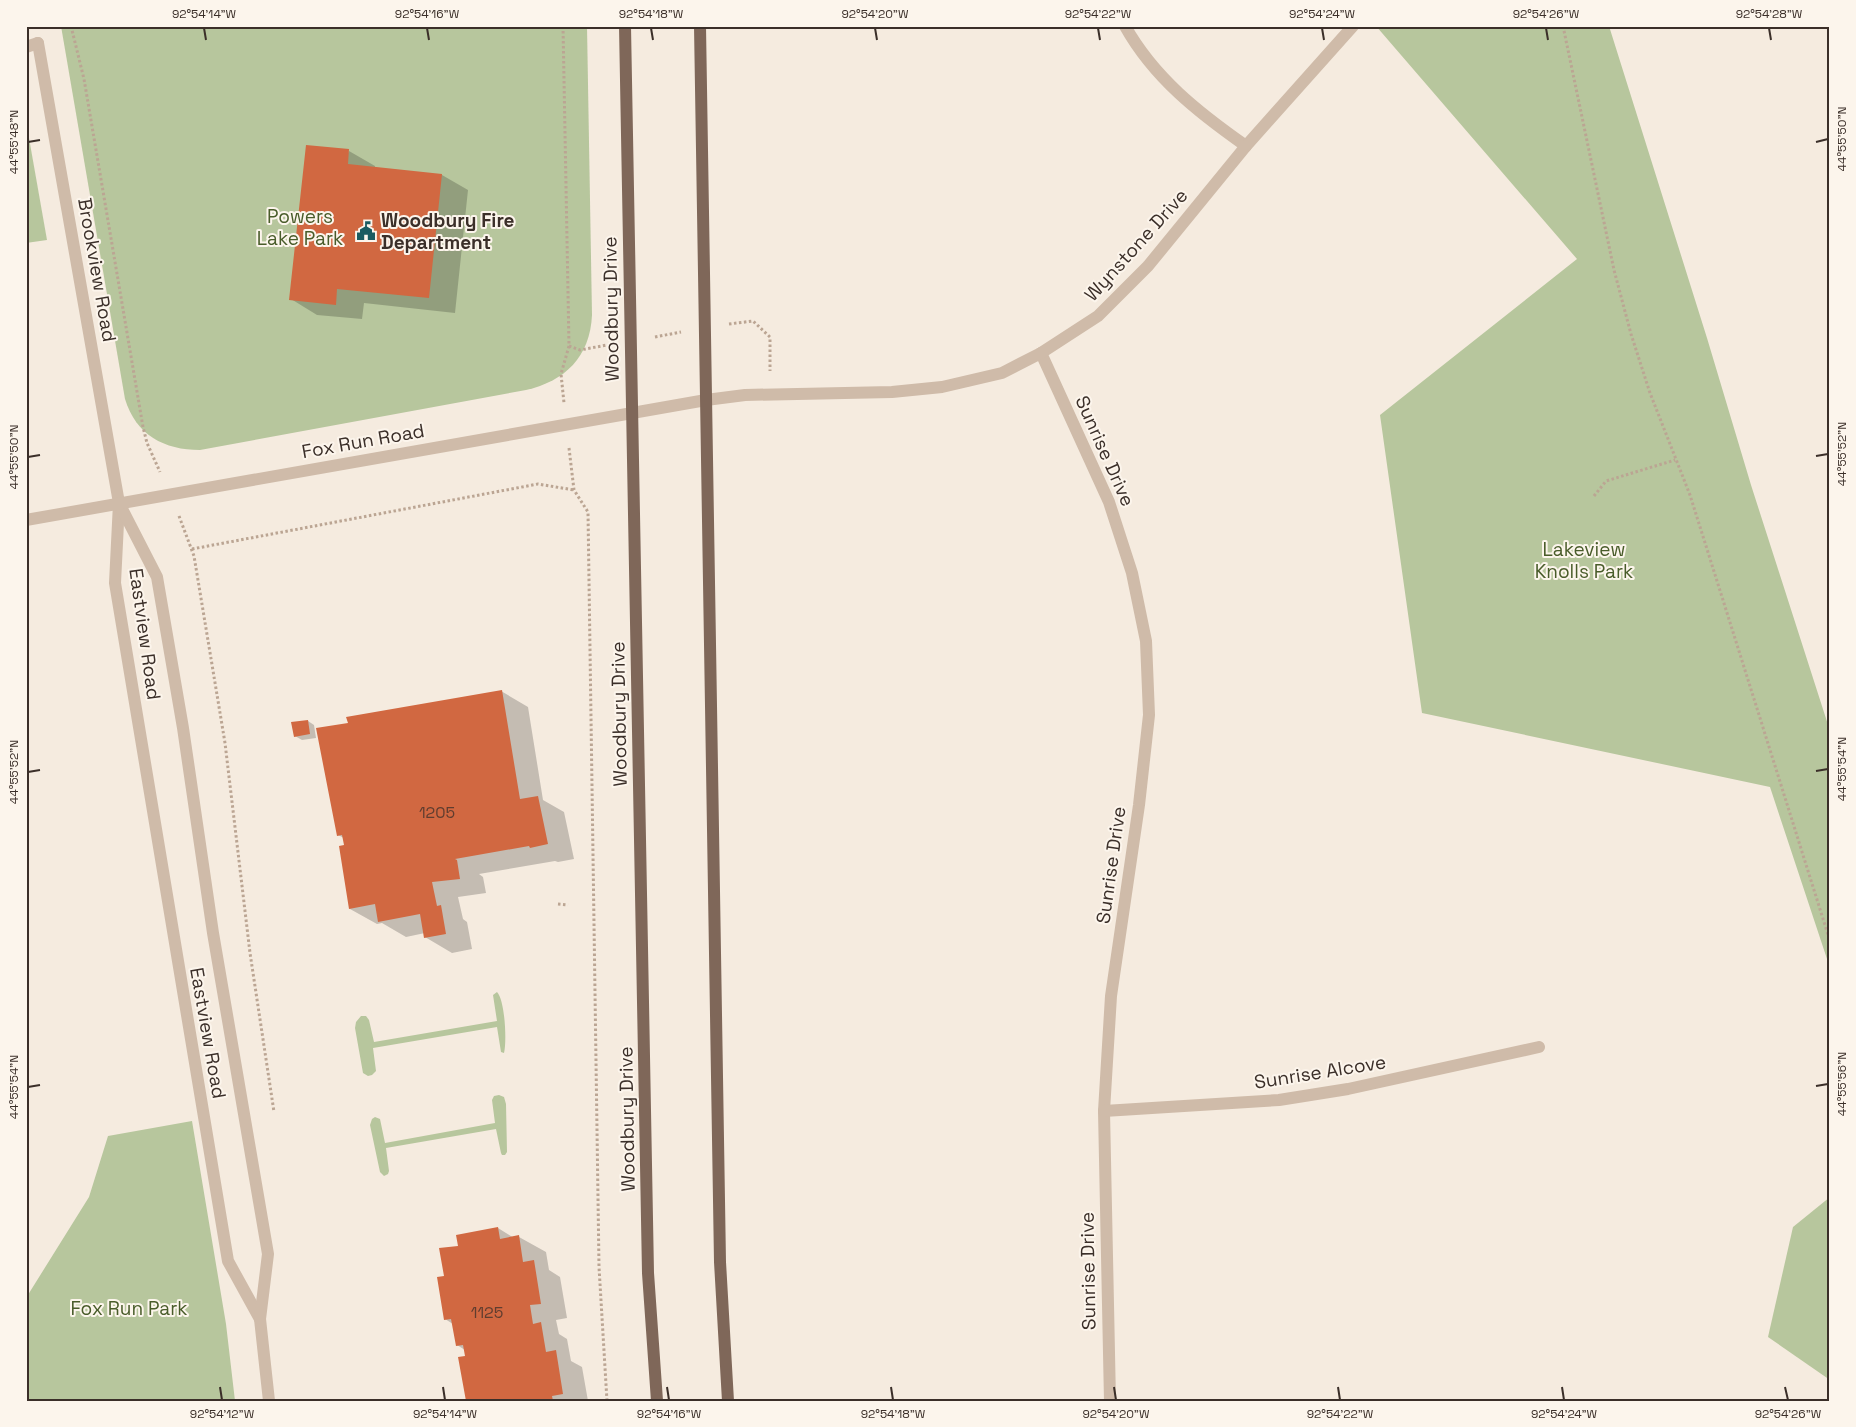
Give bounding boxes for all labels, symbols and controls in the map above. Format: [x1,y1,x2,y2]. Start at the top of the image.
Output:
text: 92°54'14"W [172,6,237,22]
text: 92°54'16"W [395,6,460,22]
text: 92°54'18"W [619,6,684,22]
text: 92°54'20"W [842,6,909,22]
text: 92°54'22"W [1065,6,1132,22]
text: 92°54'24"W [1289,6,1355,22]
text: 92°54'26"W [1513,6,1580,22]
text: 92°54'28"W [1736,6,1803,22]
text: 44°55'50"N [1834,107,1850,171]
text: 44°55'48"N [6,110,22,174]
street label: Wynstone Drive [1079,183,1193,307]
street label: Brookview Road [72,196,122,344]
park label: Powers Lake Park [257,204,343,251]
place label: Woodbury Fire Department [381,208,515,255]
public building icon: Woodbury Fire Department [355,220,377,242]
street label: Woodbury Drive [597,236,625,382]
street label: Sunrise Drive [1070,392,1140,510]
street label: Fox Run Road [300,418,426,464]
text: 44°55'52"N [1834,422,1850,486]
text: 44°55'50"N [6,425,22,489]
park label: Lakeview Knolls Park [1535,537,1633,584]
street label: Eastview Road [123,567,167,701]
street label: Woodbury Drive [605,641,633,787]
text: 44°55'54"N [1834,737,1850,801]
text: 44°55'52"N [6,740,22,804]
house number: 1205 [419,802,455,823]
street label: Sunrise Drive [1090,805,1132,925]
street label: Eastview Road [184,965,232,1101]
street label: Woodbury Drive [613,1046,641,1192]
street label: Sunrise Alcove [1252,1049,1388,1095]
text: 44°55'56"N [1834,1052,1850,1116]
text: 44°55'54"N [6,1055,22,1119]
street label: Sunrise Drive [1074,1212,1102,1330]
park label: Fox Run Park [70,1296,188,1321]
house number: 1125 [471,1302,503,1323]
text: 92°54'12"W [190,1406,255,1422]
text: 92°54'14"W [413,1406,478,1422]
text: 92°54'16"W [637,1406,702,1422]
text: 92°54'18"W [861,1406,926,1422]
text: 92°54'20"W [1083,1406,1150,1422]
text: 92°54'22"W [1307,1406,1374,1422]
text: 92°54'24"W [1531,1406,1597,1422]
text: 92°54'26"W [1755,1406,1822,1422]

